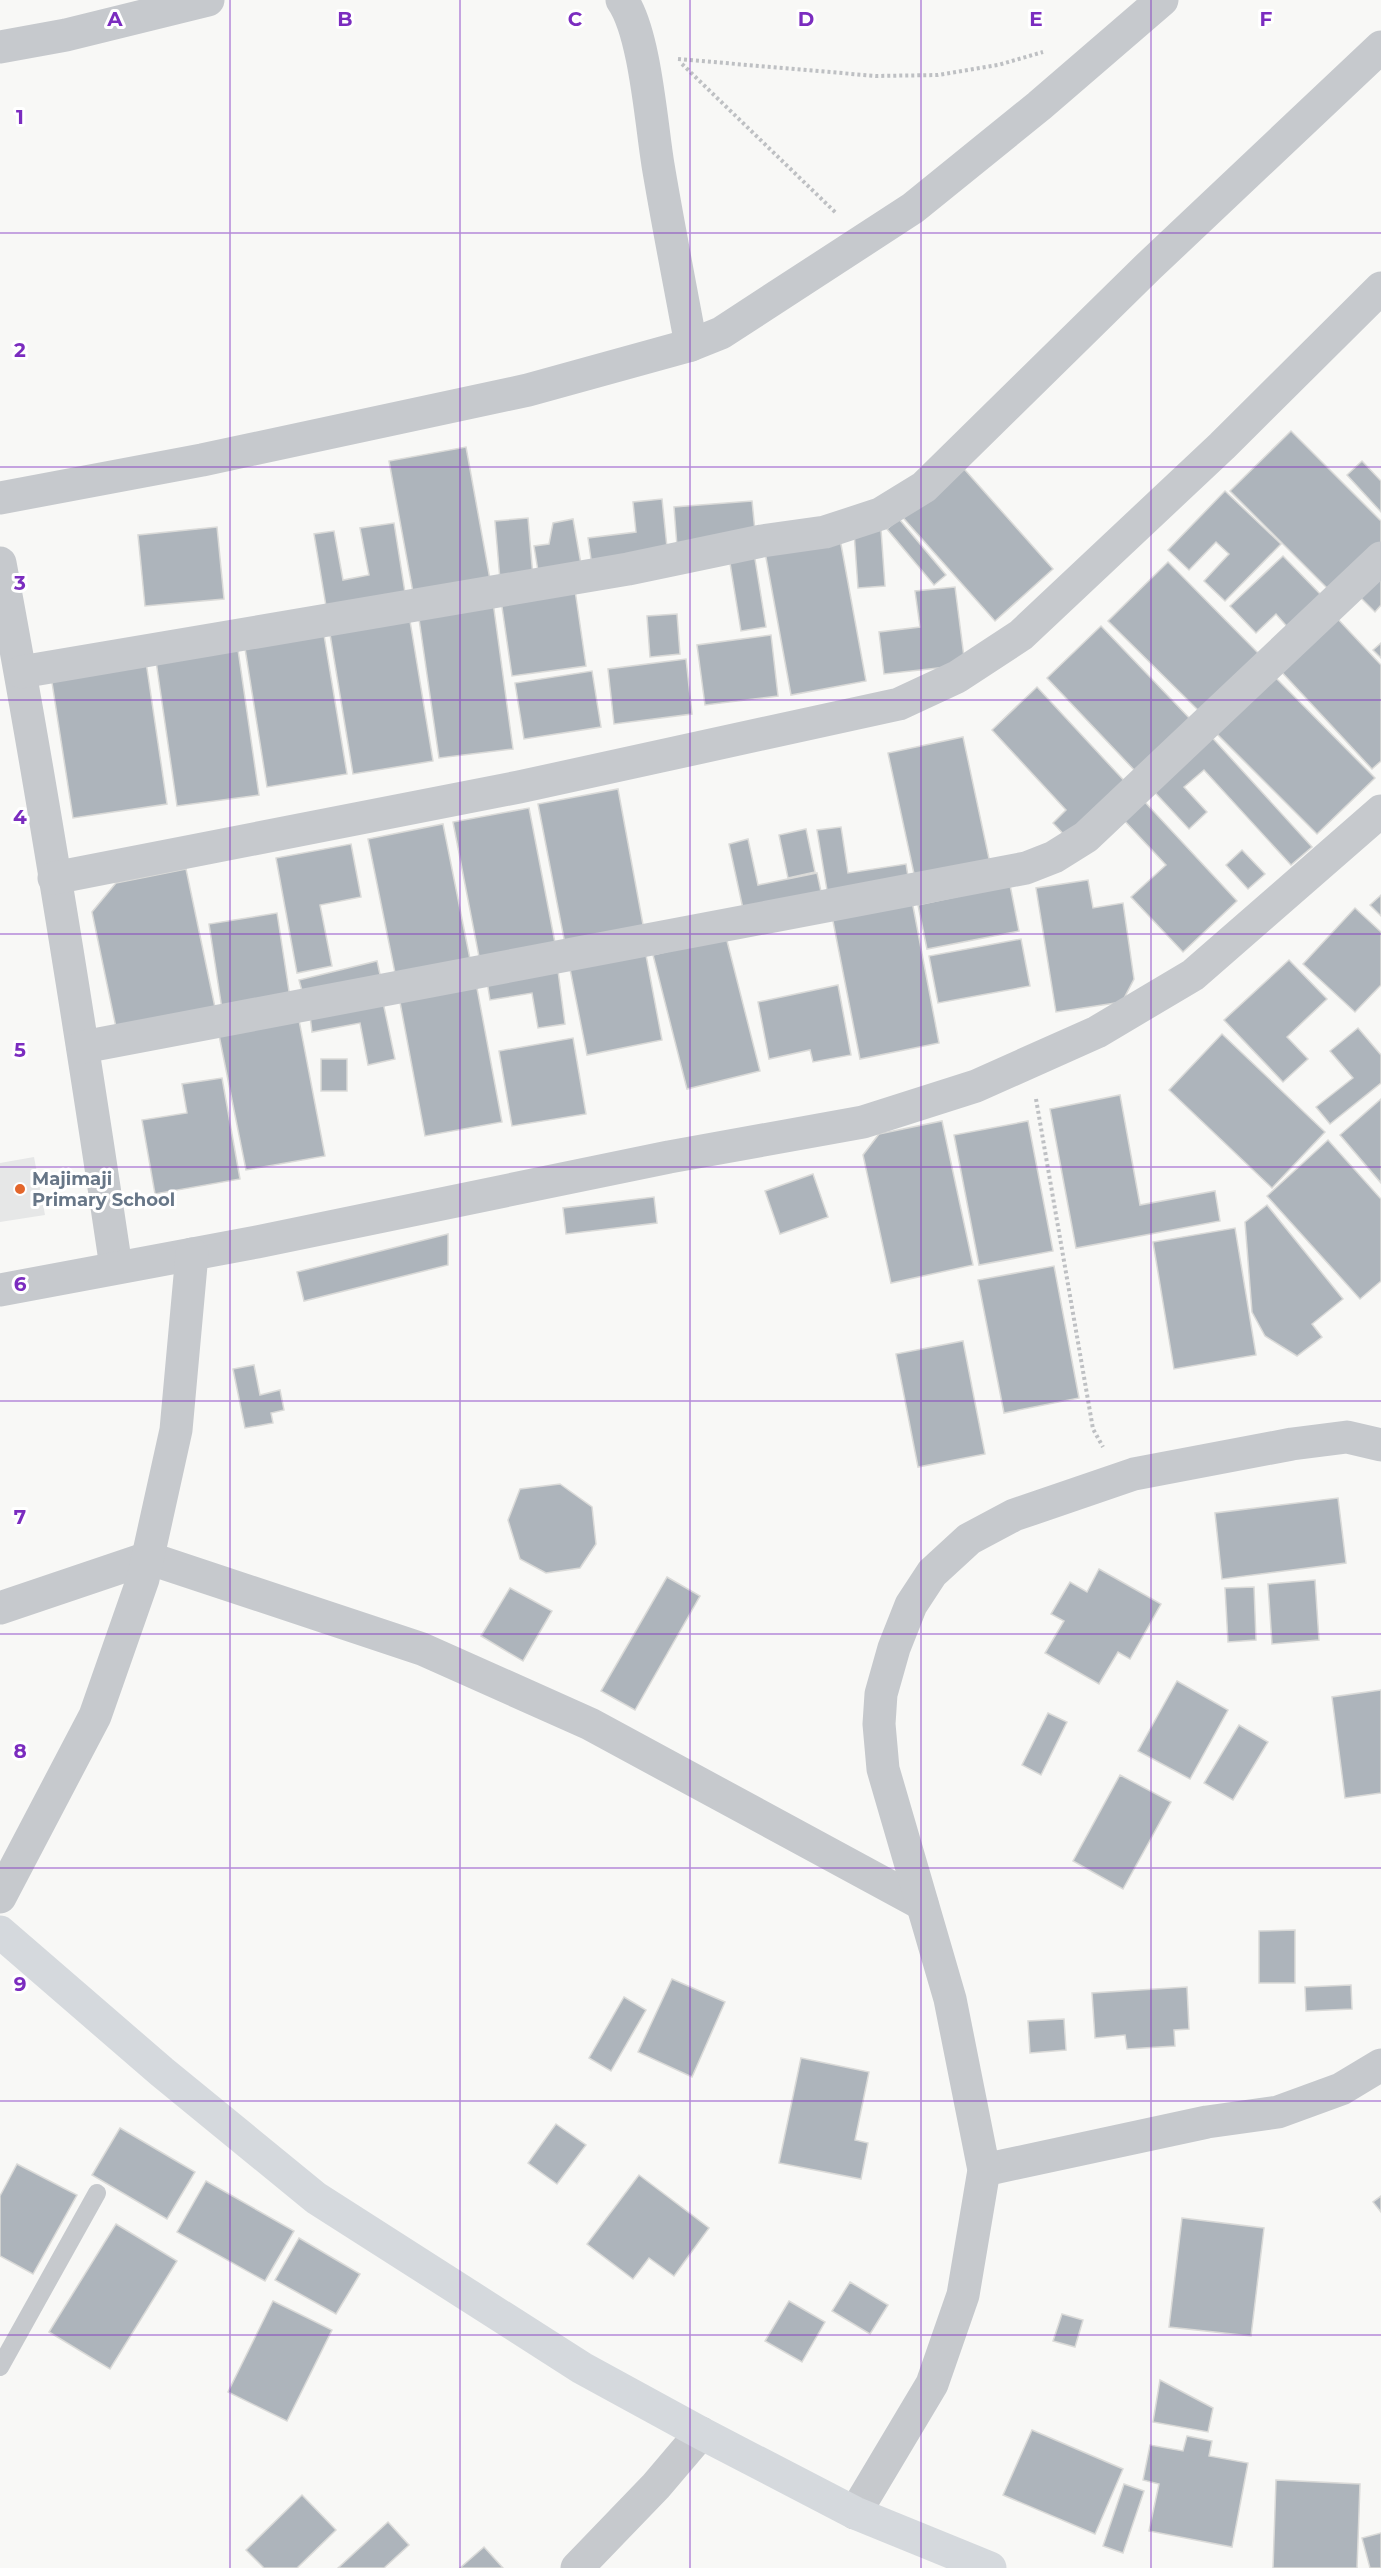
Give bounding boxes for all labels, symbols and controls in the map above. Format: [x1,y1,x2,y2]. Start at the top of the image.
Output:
text: A [106,7,123,31]
text: B [337,7,353,31]
text: C [568,7,583,31]
text: D [798,7,814,31]
text: E [1029,7,1043,31]
text: F [1260,7,1273,31]
text: 1 [16,105,24,129]
text: 2 [14,338,26,362]
text: 3 [13,571,26,595]
text: 4 [13,805,27,829]
text: 5 [14,1038,26,1062]
place label: Majimaji Primary School [32,1168,175,1211]
marker: Majimaji Primary School [13,1182,27,1196]
text: 6 [14,1272,27,1296]
text: 7 [14,1505,26,1529]
text: 8 [13,1739,27,1763]
text: 9 [14,1972,26,1996]

